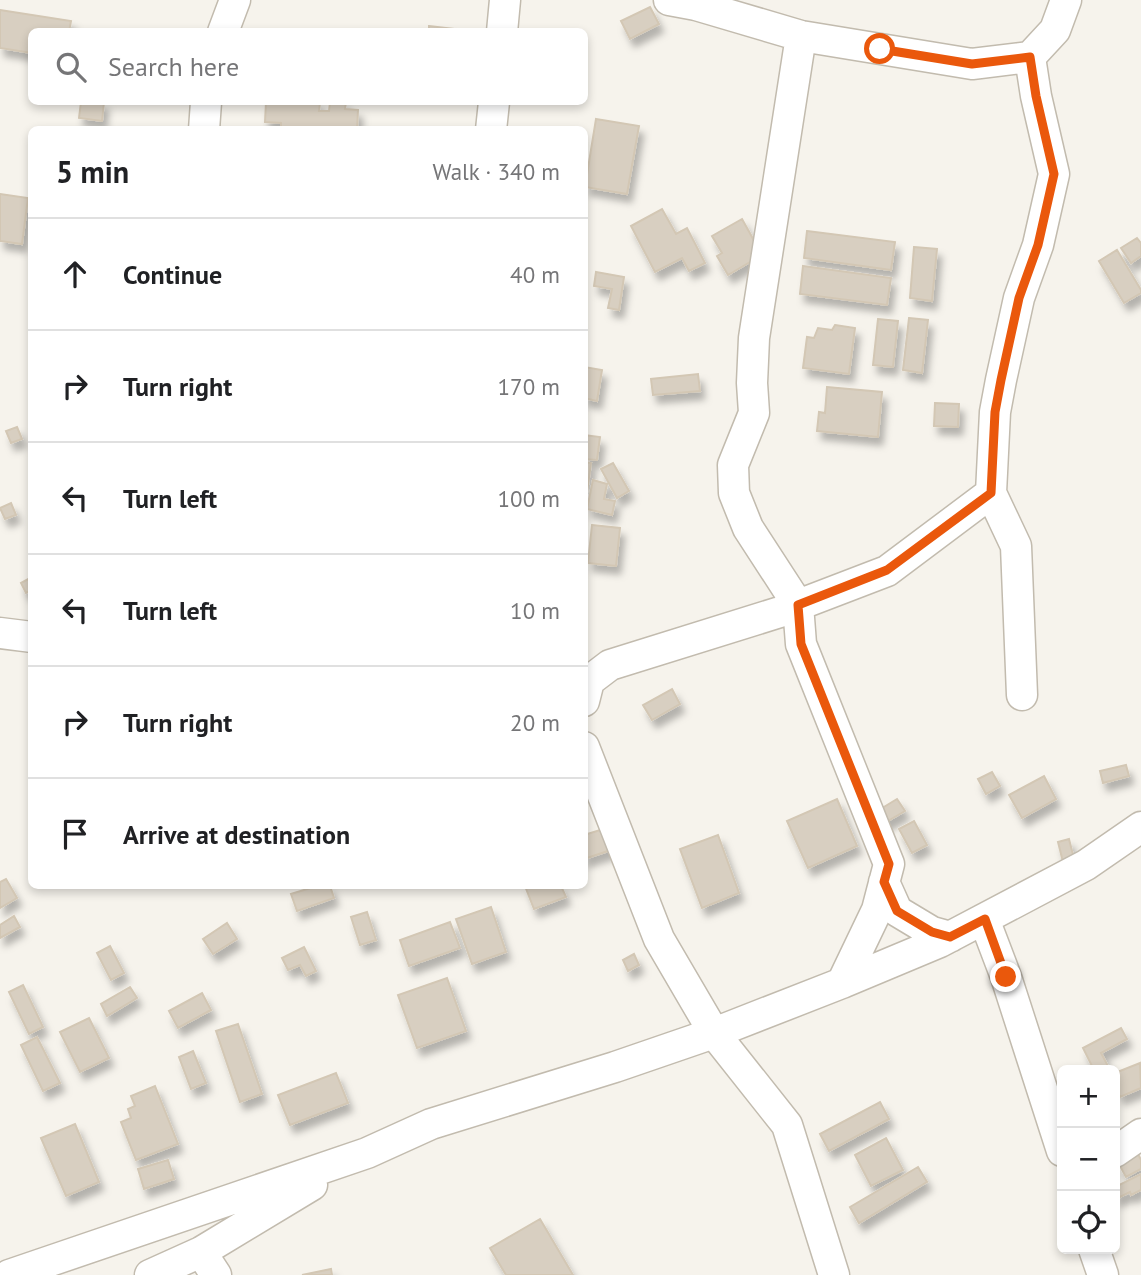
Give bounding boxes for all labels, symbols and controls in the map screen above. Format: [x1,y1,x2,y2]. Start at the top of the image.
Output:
search box [28,28,588,105]
route start [864,33,895,64]
icon: search [52,48,90,86]
text: Search here [108,50,239,83]
text: 5 min [56,152,129,191]
text: Walk · 340 m [433,157,560,186]
icon: ahead [56,255,94,293]
text: Continue [123,258,222,291]
text: 40 m [510,260,560,289]
icon: right [56,367,94,405]
text: Turn right [123,370,232,403]
text: 170 m [498,372,560,401]
icon: left [56,479,94,517]
text: Turn left [123,482,217,515]
text: 100 m [498,484,560,513]
icon: left [56,591,94,629]
text: Turn left [123,594,217,627]
text: 10 m [510,596,560,625]
icon: right [56,703,94,741]
text: Turn right [123,706,232,739]
text: 20 m [510,708,560,737]
icon: arrive [56,815,94,853]
text: Arrive at destination [123,818,350,851]
route end [990,961,1021,992]
map controls [1057,1065,1120,1254]
button: + [1057,1065,1120,1128]
button: − [1057,1128,1120,1191]
button: locate [1057,1191,1120,1254]

